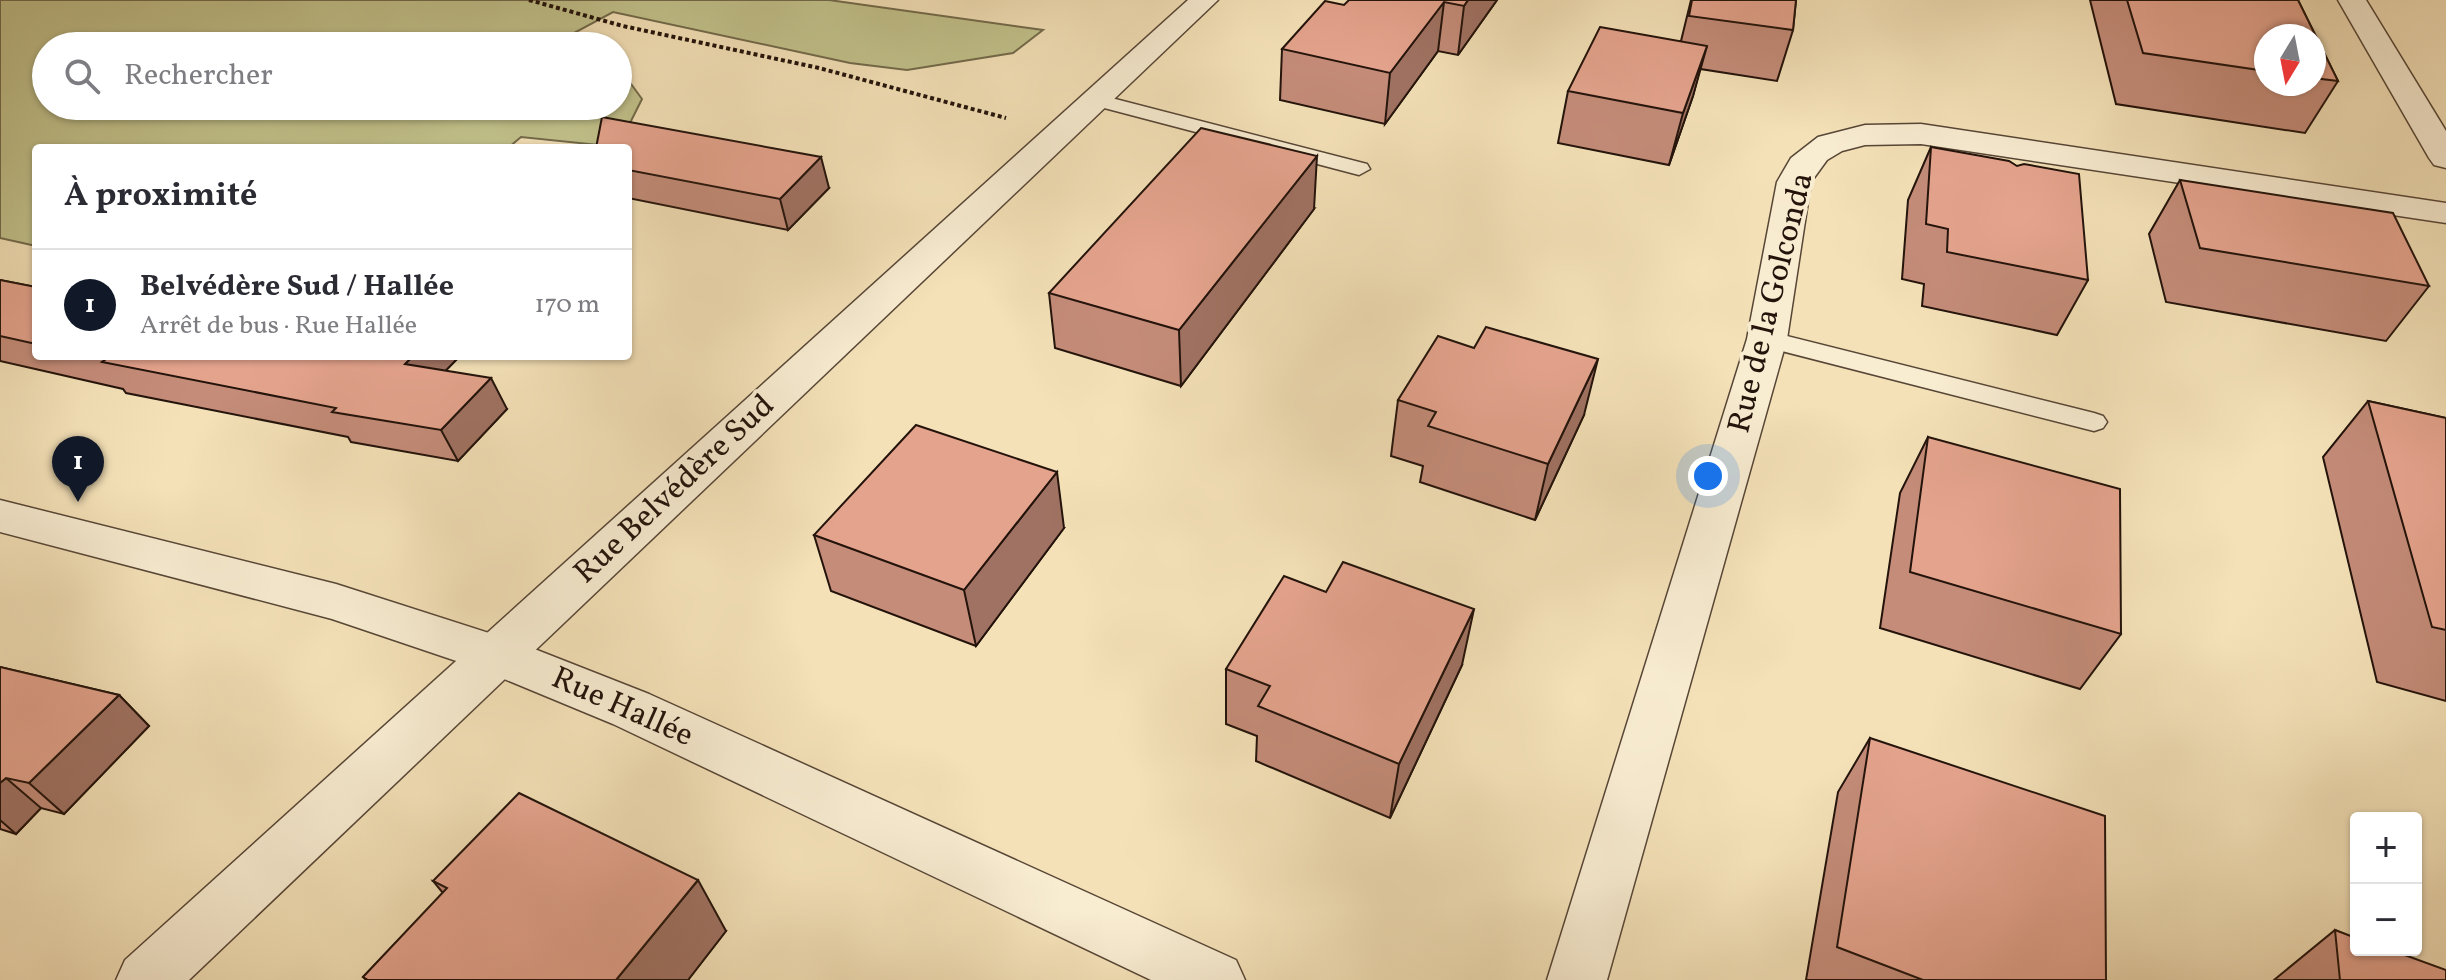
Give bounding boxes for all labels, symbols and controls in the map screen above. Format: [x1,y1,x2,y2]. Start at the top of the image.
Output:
north arrow [2254,24,2326,96]
search box [32,32,632,120]
icon: search [60,54,104,98]
text: Rechercher [124,55,273,97]
street label: Rue de la Golconda [1718,168,1826,438]
text: À proximité [64,173,257,220]
text: Belvédère Sud / Hallée [140,266,454,308]
text: 1 [85,287,95,323]
text: 170 m [535,287,600,323]
text: Arrêt de bus · Rue Hallée [140,308,417,344]
street label: Rue Belvédère Sud [565,385,785,595]
pin: 1 [52,436,104,502]
your location [1688,456,1728,496]
street label: Rue Hallée [544,657,700,759]
map controls [2350,812,2422,956]
button: + [2350,812,2422,884]
button: − [2350,884,2422,956]

